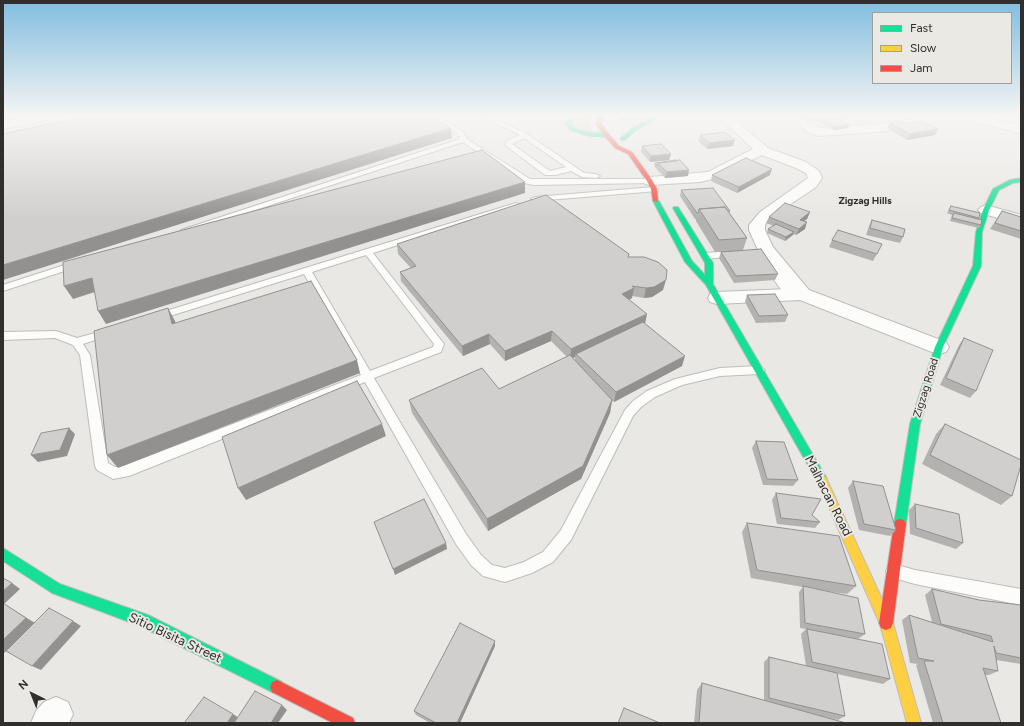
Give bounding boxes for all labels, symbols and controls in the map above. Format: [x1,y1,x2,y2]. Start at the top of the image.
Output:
legend [872,12,1012,84]
text: Fast [910,21,933,35]
text: Slow [910,41,936,55]
text: Jam [910,61,933,75]
district label: Zigzag Hills [838,195,892,207]
street label: Zigzag Road [911,357,941,419]
street label: Malhacan Road [801,453,855,539]
street label: Sitio Bisita Street [126,610,224,666]
north arrow [12,674,52,714]
text: N [16,677,31,693]

